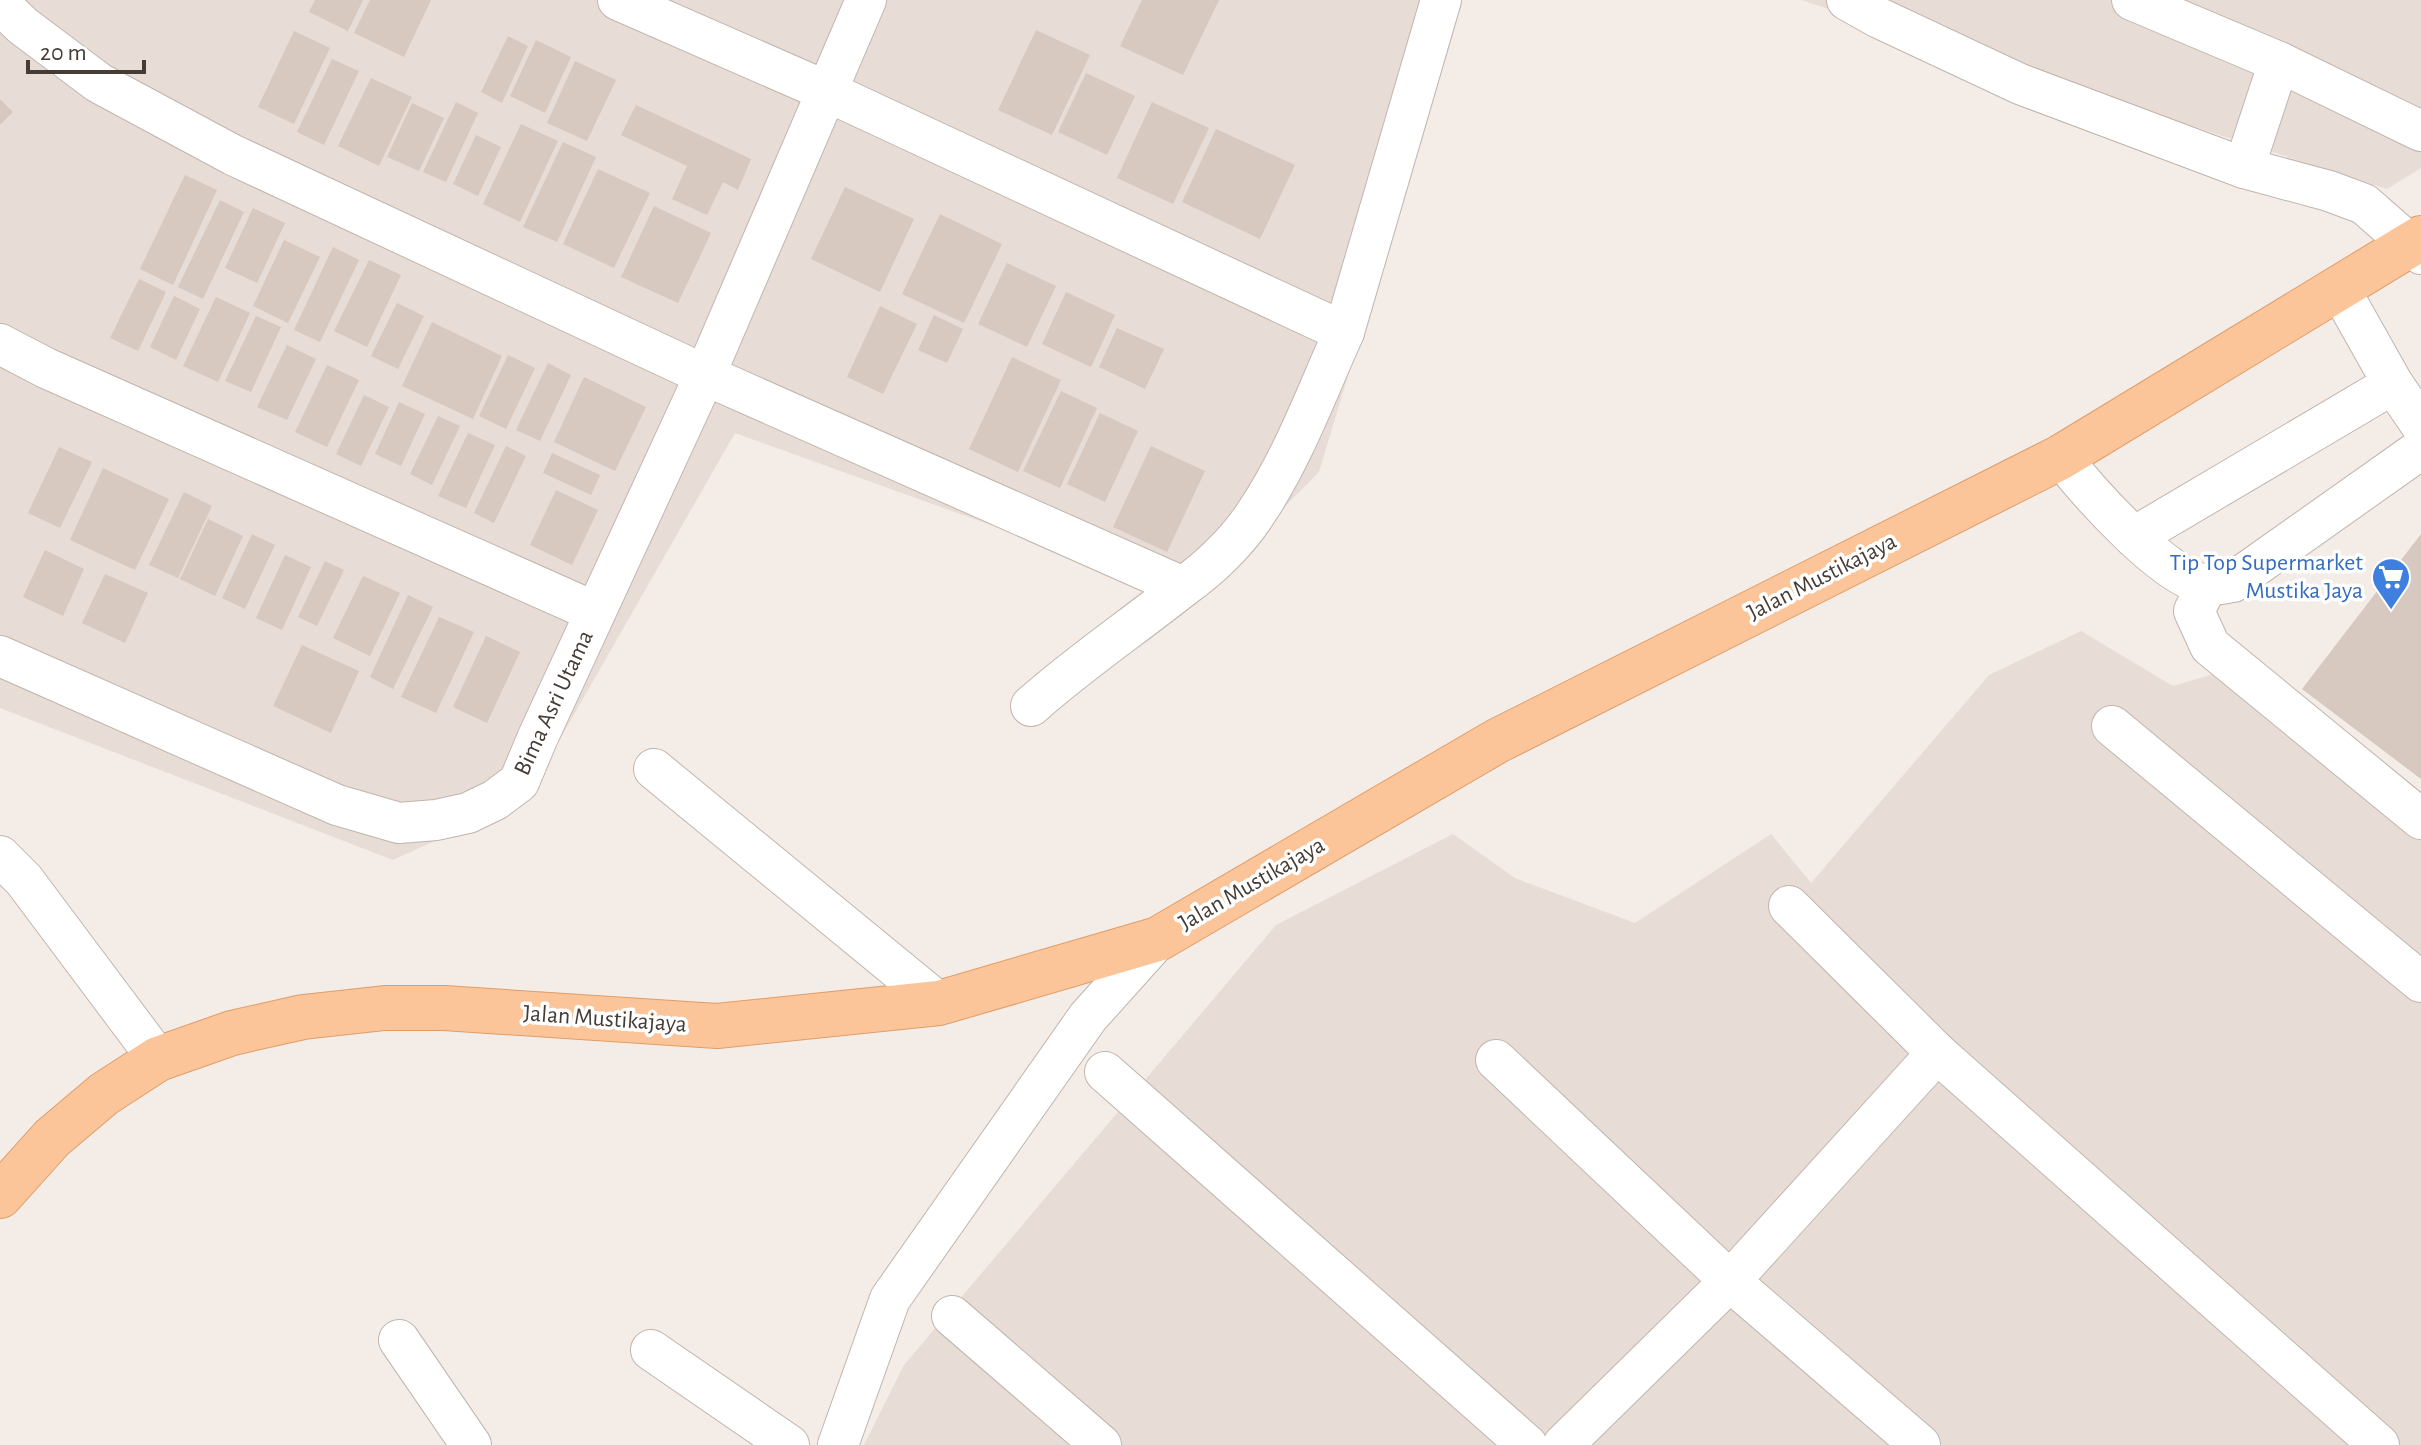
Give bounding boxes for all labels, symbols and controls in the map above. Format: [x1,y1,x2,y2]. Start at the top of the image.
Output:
scale bar [28,24,144,74]
text: 20 m [40,41,87,65]
street label: Jalan Mustikajaya [1744,529,1900,625]
place label: Tip Top Supermarket Mustika Jaya [2169,551,2363,603]
supermarket icon: Tip Top Supermarket Mustika Jaya [2370,556,2412,611]
street label: Bima Asri Utama [510,627,598,779]
street label: Jalan Mustikajaya [1175,833,1329,935]
street label: Jalan Mustikajaya [522,1001,688,1037]

